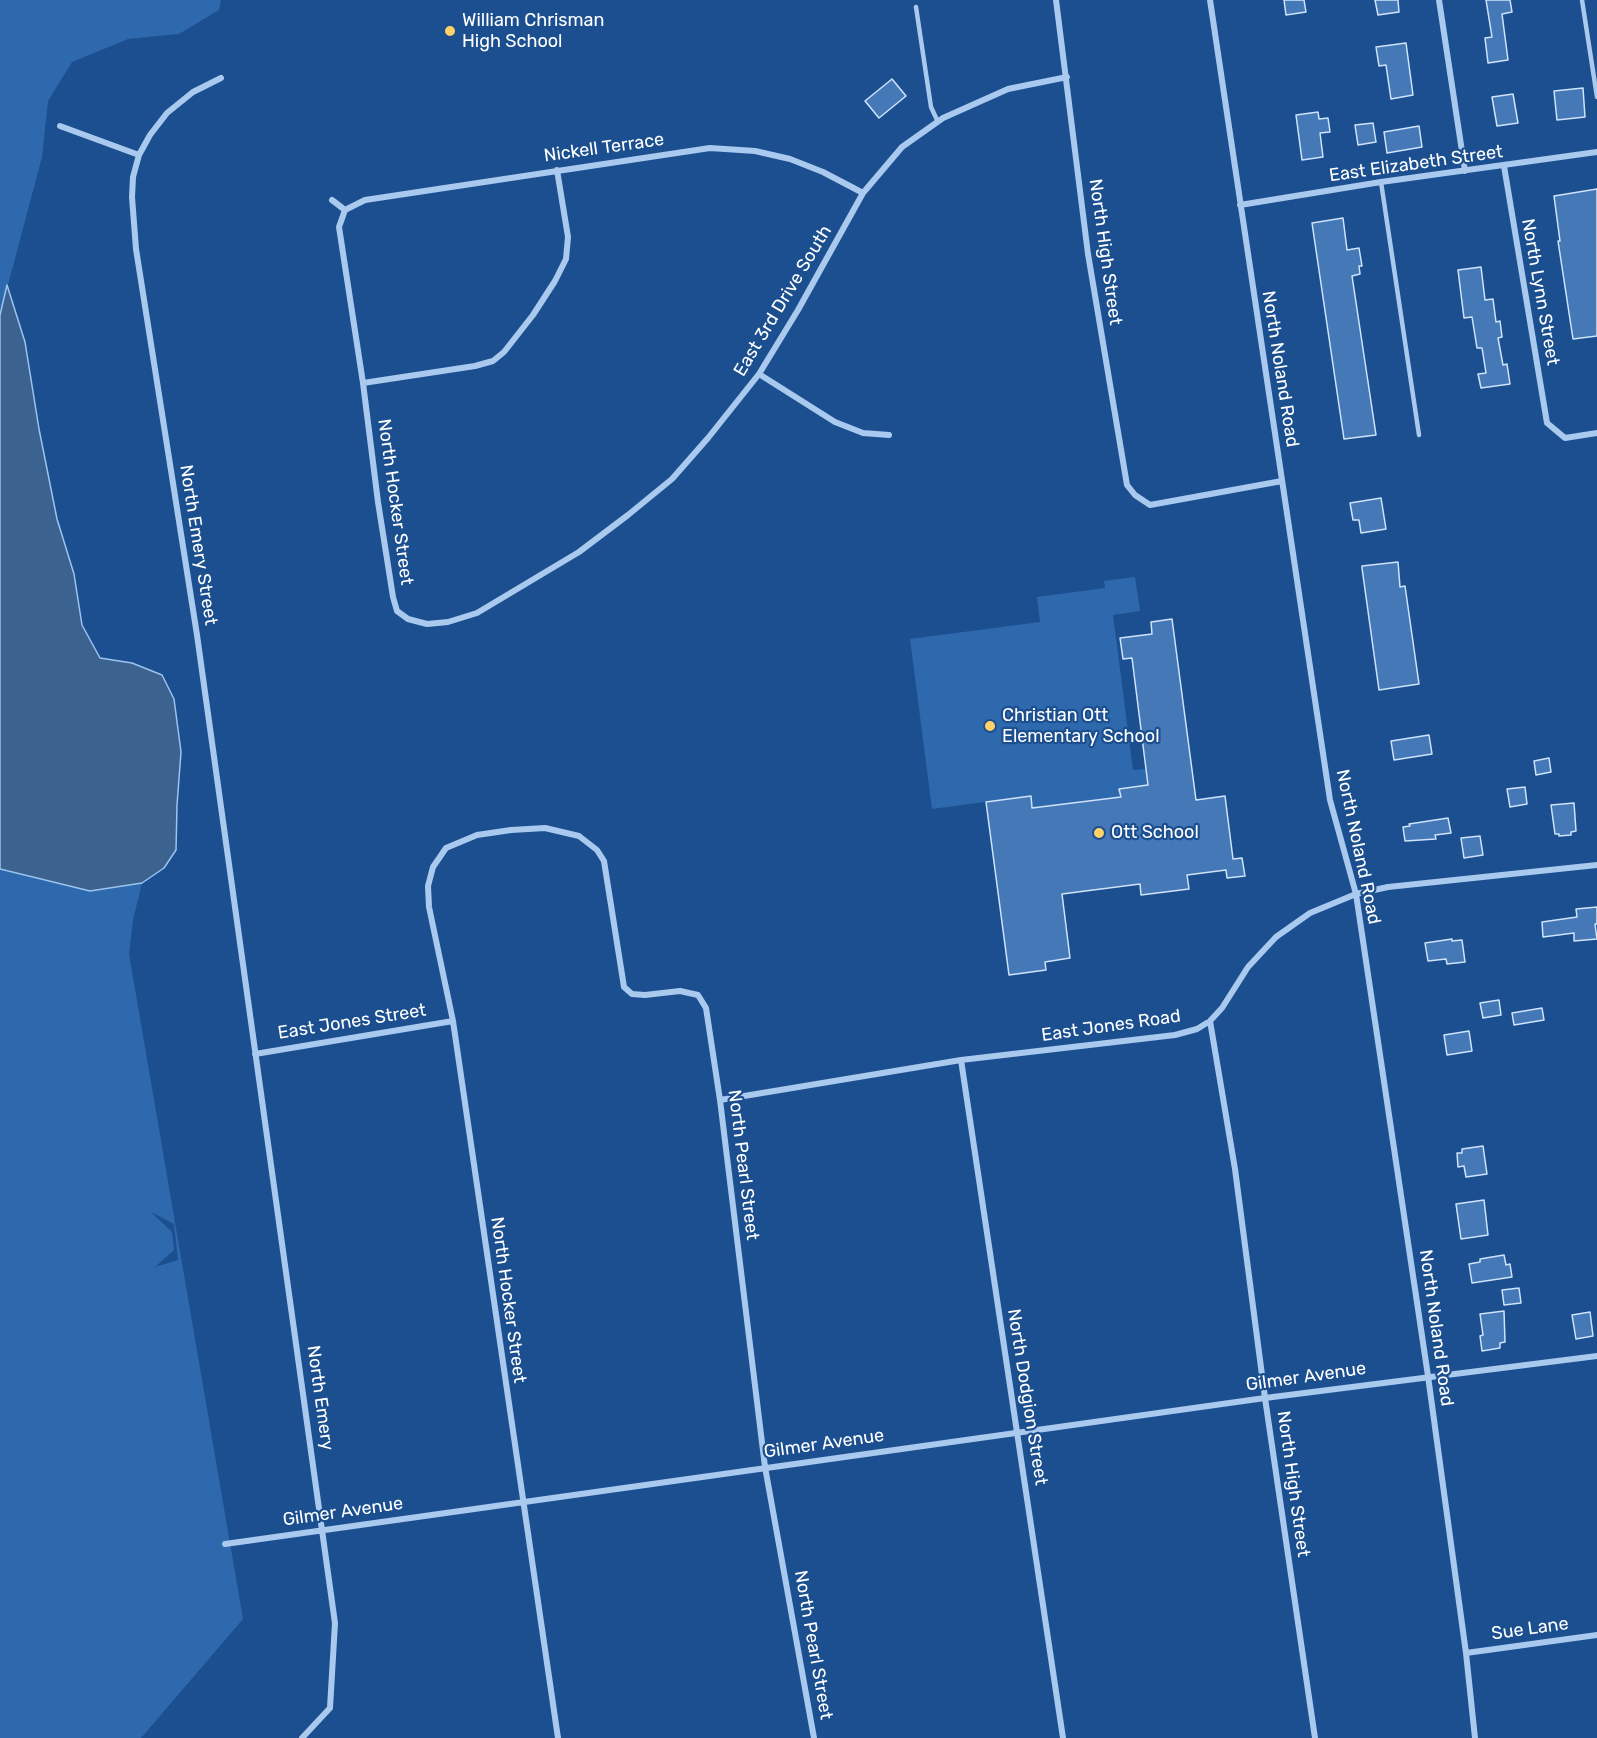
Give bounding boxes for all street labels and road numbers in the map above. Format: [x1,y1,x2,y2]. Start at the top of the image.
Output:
street label: Nickell Terrace [543,129,665,167]
street label: East Elizabeth Street [1328,141,1504,187]
street label: North High Street [1084,177,1126,327]
street label: North Lynn Street [1516,217,1564,367]
street label: East 3rd Drive South [729,222,837,380]
street label: North Noland Road [1257,289,1303,449]
street label: North Hocker Street [373,418,417,586]
street label: North Emery Street [175,463,221,627]
street label: North Noland Road [1331,768,1385,926]
street label: East Jones Street [276,1000,428,1044]
street label: East Jones Road [1040,1006,1182,1046]
street label: North Pearl Street [723,1089,763,1241]
street label: North Hocker Street [486,1216,530,1384]
street label: North Noland Road [1414,1248,1458,1408]
street label: North Dodgion Street [1002,1307,1052,1487]
street label: North Emery [302,1344,338,1452]
street label: Gilmer Avenue [1244,1358,1368,1396]
street label: North High Street [1272,1409,1314,1559]
street label: Gilmer Avenue [762,1425,886,1463]
street label: Gilmer Avenue [281,1493,405,1531]
street label: North Pearl Street [789,1569,837,1721]
street label: Sue Lane [1490,1613,1570,1645]

